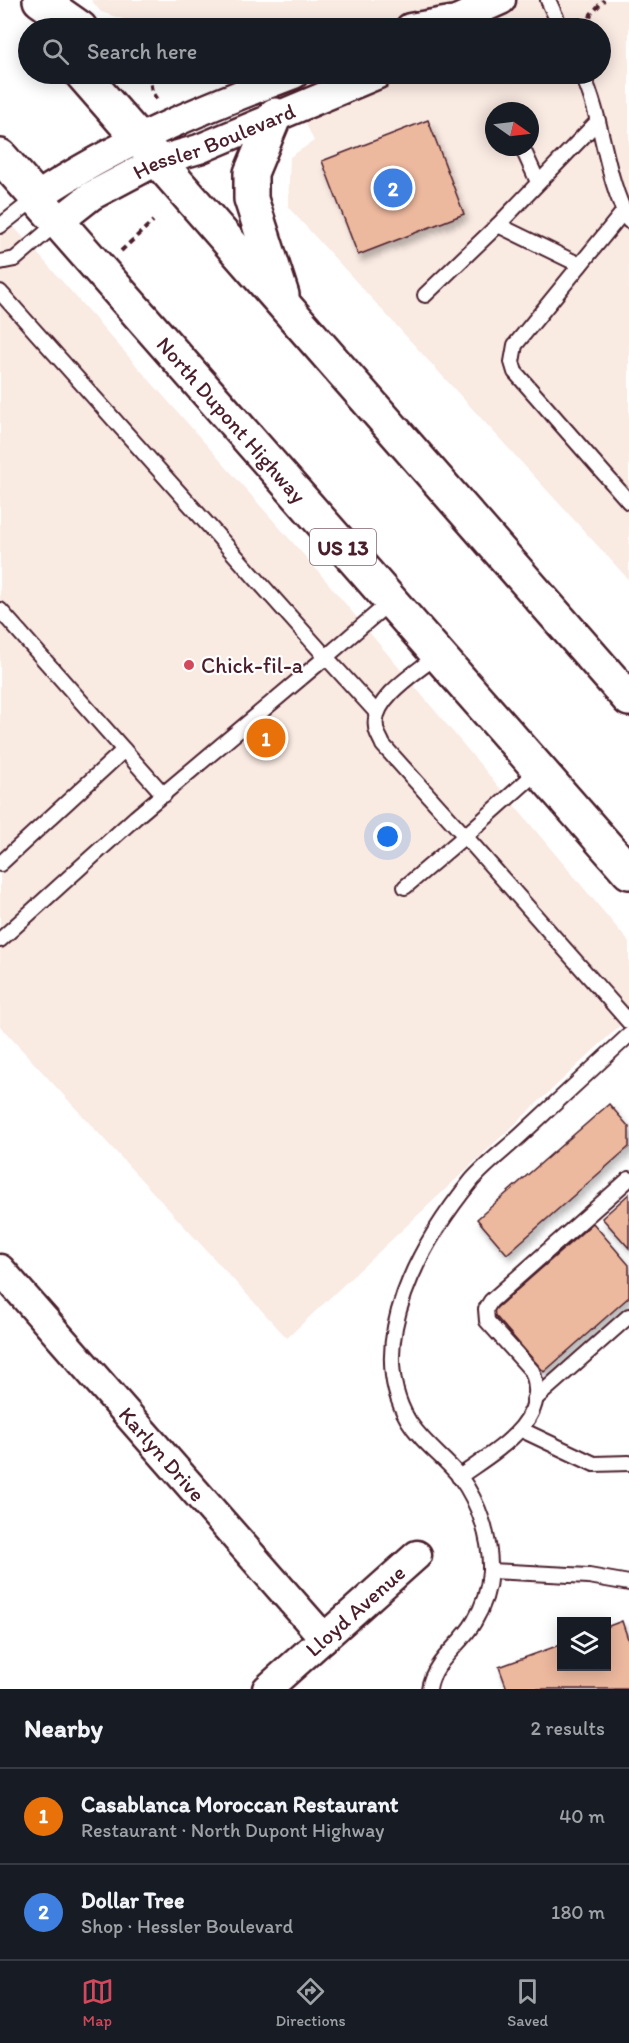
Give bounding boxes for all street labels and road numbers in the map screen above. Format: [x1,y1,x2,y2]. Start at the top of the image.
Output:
street label: Hessler Boulevard [128,97,299,185]
street label: North Dupont Highway [151,331,313,509]
road number: US 13 [310,529,376,565]
street label: Karlyn Drive [113,1401,211,1507]
street label: Lloyd Avenue [299,1559,411,1662]

